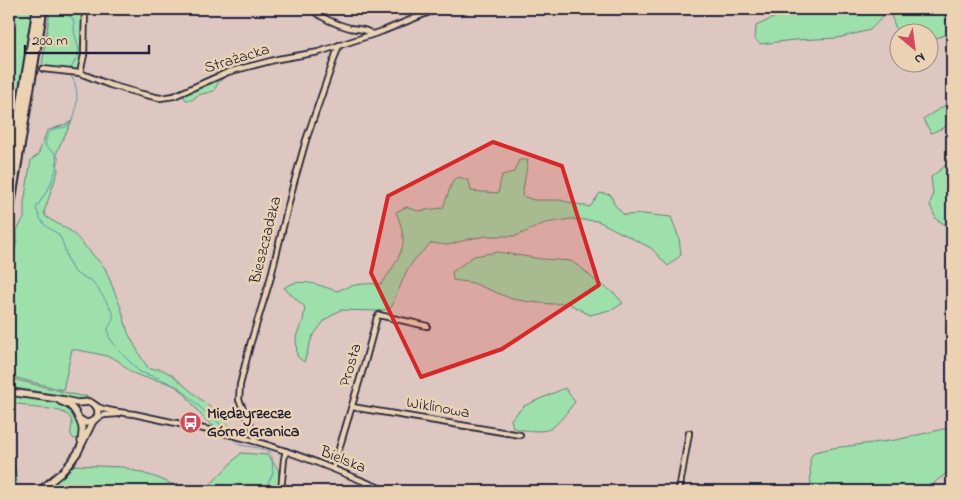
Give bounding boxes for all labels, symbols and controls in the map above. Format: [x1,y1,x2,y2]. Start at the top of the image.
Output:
scale bar [25,22,149,54]
north arrow [888,22,938,72]
text: 200 m [32,30,68,52]
street label: Strażacka [201,38,273,80]
text: N [910,47,929,70]
street label: Bieszczadzka [243,194,288,287]
street label: Prosta [333,341,369,389]
street label: Wiklinowa [404,391,472,425]
place label: Międzyrzecze Górne Granica [207,402,300,444]
bus stop icon: Międzyrzecze Górne Granica [179,411,203,435]
street label: Bielska [316,440,369,480]

